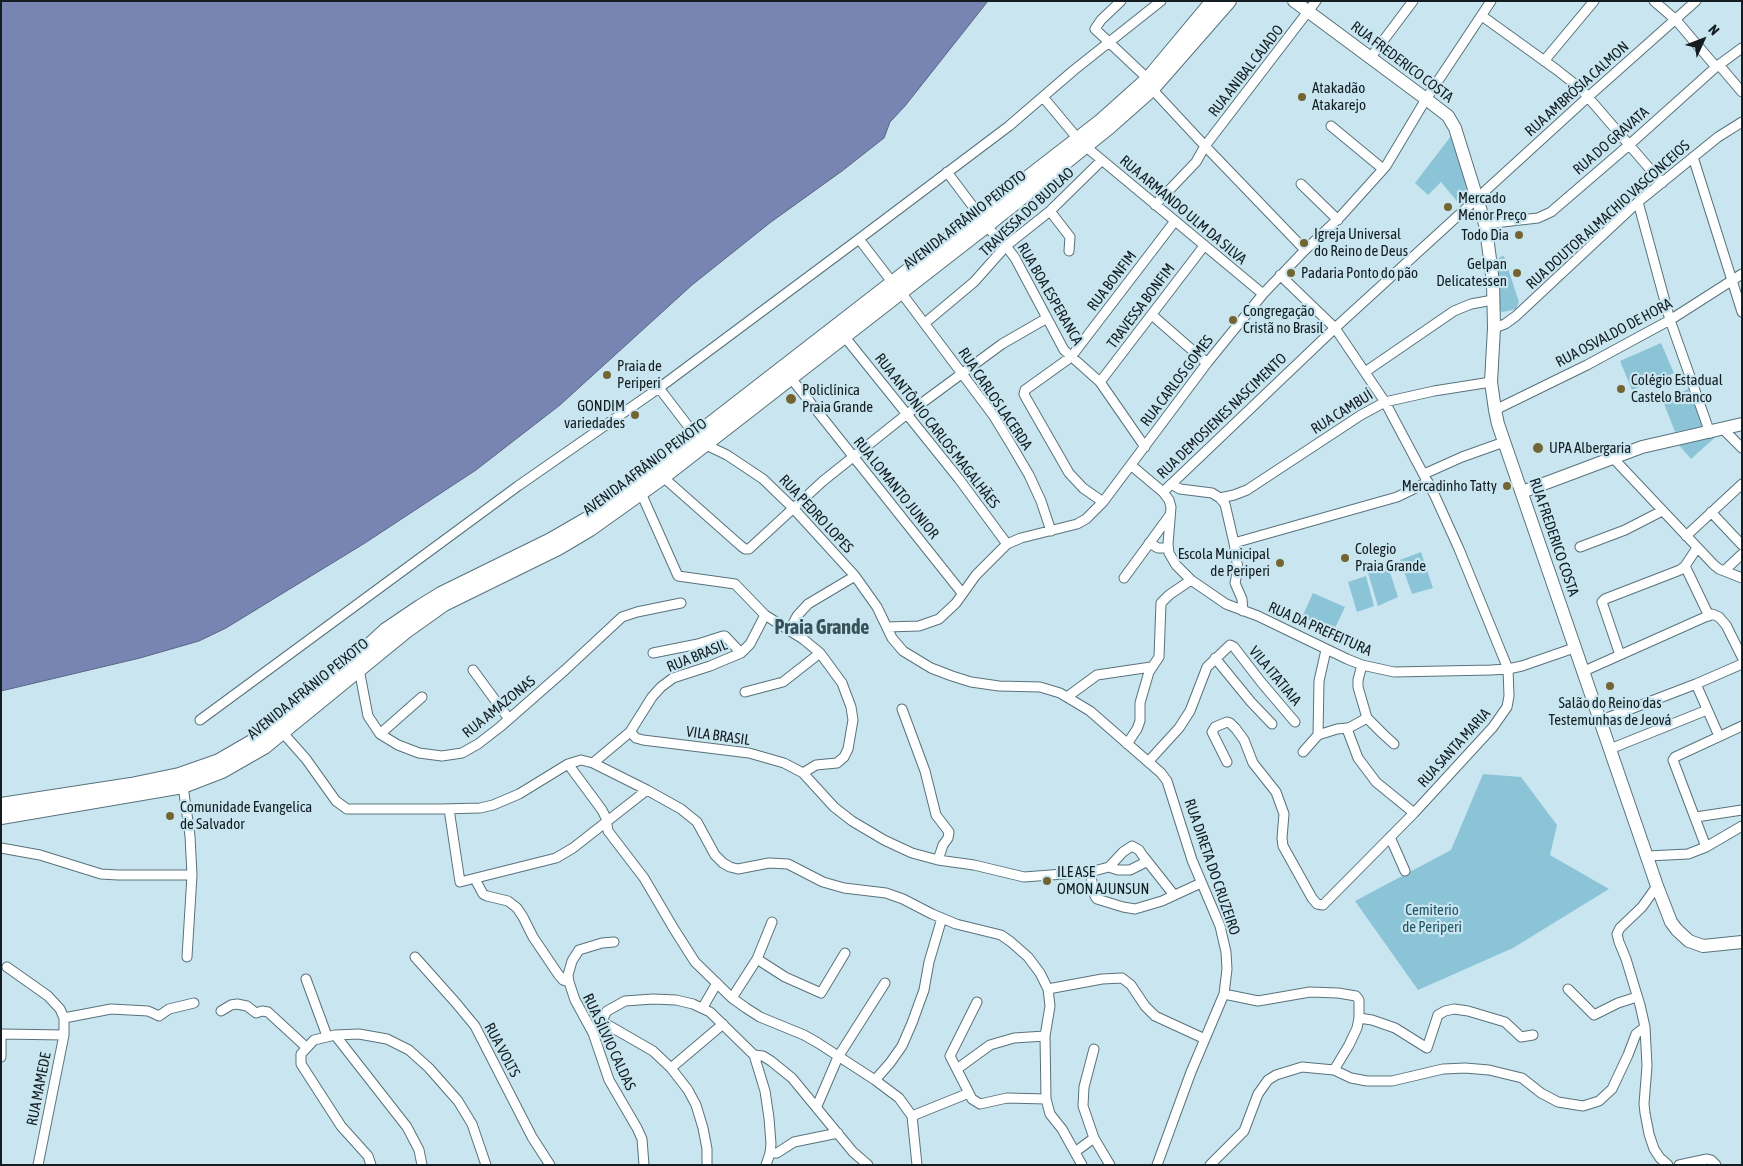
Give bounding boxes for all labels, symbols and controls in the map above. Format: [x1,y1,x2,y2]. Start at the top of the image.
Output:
north arrow [1678,15,1728,65]
street label: RUA FREDERICO COSTA [1347,18,1457,106]
text: N [1705,21,1723,38]
street label: RUA ANIBAL CAJADO [1205,22,1287,120]
street label: RUA AMBRÓSIA CALMON [1521,38,1633,140]
place label: Atakadão Atakarejo [1312,79,1366,114]
marker: Atakadão Atakarejo [1296,91,1308,103]
street label: RUA DO GRAVATA [1569,103,1653,179]
street label: RUA DOUTOR ALMACHIO VASCONCEIOS [1523,137,1693,293]
street label: RUA ARMANDO ULM DA SILVA [1116,152,1250,268]
street label: TRAVESSA DO BUDLAO [976,164,1078,260]
street label: AVENIDA AFRÂNIO PEIXOTO [900,167,1030,273]
place label: Mercado Menor Preço [1458,189,1527,224]
marker: Mercado Menor Preço [1442,201,1454,213]
place label: Igreja Universal do Reino de Deus [1314,225,1408,260]
place label: Todo Dia [1461,226,1509,244]
marker: Todo Dia [1513,229,1525,241]
marker: Igreja Universal do Reino de Deus [1298,237,1310,249]
street label: RUA BOA ESPERANCA [1013,240,1087,348]
street label: RUA BONFIM [1084,247,1140,315]
place label: Gelpan Delicatessen [1436,255,1507,290]
street label: TRAVESSA BONFIM [1103,260,1179,352]
place label: Padaria Ponto do pão [1301,264,1418,282]
marker: Padaria Ponto do pão [1285,267,1297,279]
marker: Gelpan Delicatessen [1511,267,1523,279]
street label: RUA OSVALDO DE HORA [1553,295,1675,371]
place label: Congregação Cristã no Brasil [1243,302,1324,337]
marker: Congregação Cristã no Brasil [1227,314,1239,326]
street label: RUA CARLOS GOMES [1137,332,1217,430]
street label: RUA CARLOS LACERDA [954,344,1036,454]
street label: RUA DEMOSIENES NASCIMENTO [1154,349,1290,483]
street label: RUA ANTÔNIO CARLOS MAGALHÃES [871,350,1003,512]
place label: Praia de Periperi [617,357,662,392]
marker: Praia de Periperi [601,369,613,381]
place label: Colégio Estadual Castelo Branco [1631,371,1723,406]
place label: Policlínica Praia Grande [802,381,873,416]
marker: Colégio Estadual Castelo Branco [1615,383,1627,395]
street label: RUA CAMBUÍ [1308,386,1376,438]
marker: Policlínica Praia Grande [784,392,798,406]
place label: GONDIM variedades [564,397,625,432]
marker: GONDIM variedades [629,409,641,421]
street label: AVENIDA AFRÂNIO PEIXOTO [579,414,711,520]
street label: RUA LOMANTO JUNIOR [849,433,943,543]
place label: UPA Albergaria [1549,439,1631,457]
marker: UPA Albergaria [1531,441,1545,455]
street label: RUA PEDRO LOPES [775,471,857,557]
street label: RUA FREDERICO COSTA [1525,475,1583,599]
place label: Mercadinho Tatty [1402,477,1497,495]
marker: Mercadinho Tatty [1501,480,1513,492]
place label: Colegio Praia Grande [1355,540,1426,575]
place label: Escola Municipal de Periperi [1178,545,1270,580]
marker: Colegio Praia Grande [1339,552,1351,564]
marker: Escola Municipal de Periperi [1274,557,1286,569]
street label: RUA DA PREFEITURA [1265,598,1375,660]
district label: Praia Grande [775,616,869,640]
street label: AVENIDA AFRÂNIO PEIXOTO [244,635,372,743]
street label: RUA BRASIL [664,636,730,676]
street label: VILA ITATIAIA [1245,643,1305,709]
street label: RUA AMAZONAS [459,672,539,742]
marker: Salão do Reino das Testemunhas de Jeová [1604,680,1616,692]
place label: Salão do Reino das Testemunhas de Jeová [1548,694,1672,729]
street label: RUA SANTA MARIA [1414,705,1494,791]
street label: VILA BRASIL [685,723,751,749]
street label: RUA DIRETA DO CRUZEIRO [1180,797,1244,937]
place label: Comunidade Evangelica de Salvador [180,798,312,833]
marker: Comunidade Evangelica de Salvador [164,810,176,822]
place label: ILE ASE OMON AJUNSUN [1057,863,1149,898]
marker: ILE ASE OMON AJUNSUN [1041,875,1053,887]
park label: Cemiterio de Periperi [1402,901,1462,936]
street label: RUA SÍLVIO CALDAS [579,991,639,1093]
street label: RUA VOLTS [480,1020,524,1080]
street label: RUA MAMEDE [23,1051,55,1127]

